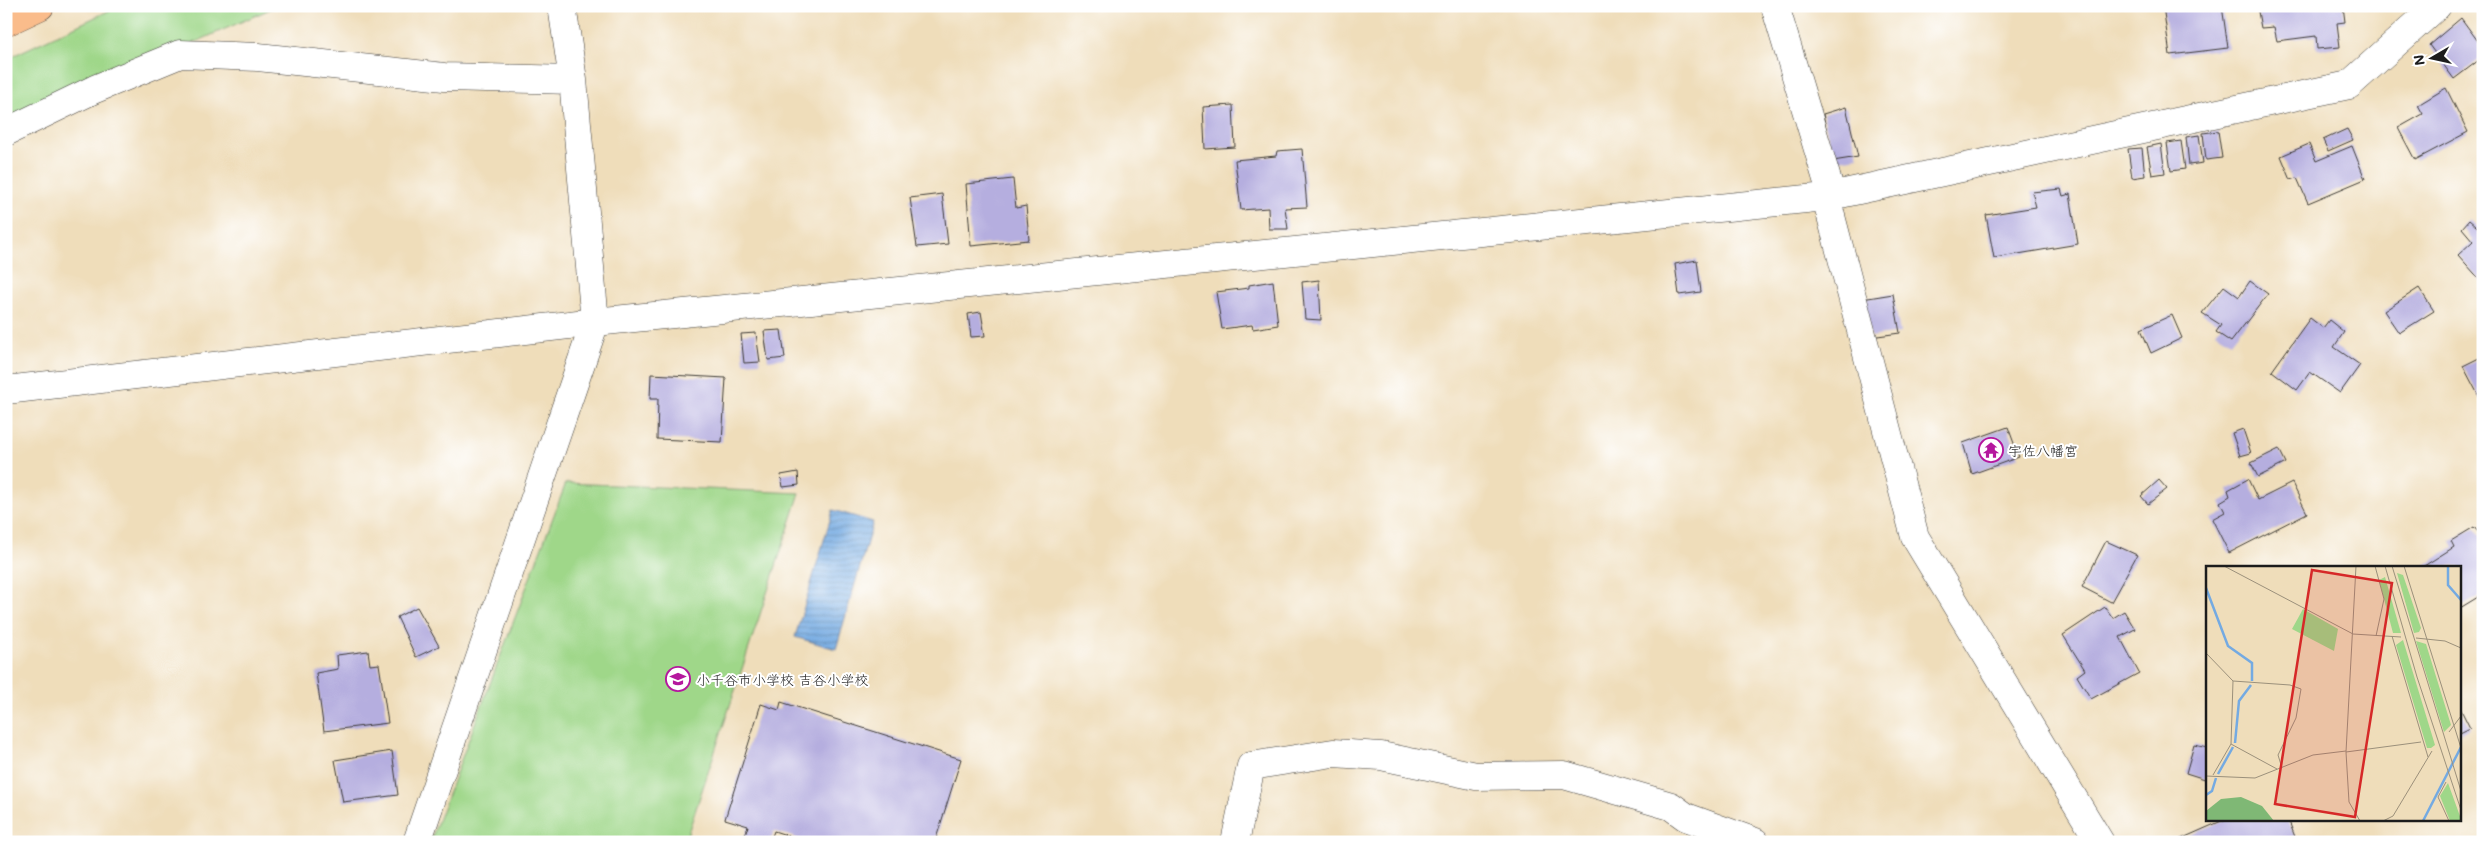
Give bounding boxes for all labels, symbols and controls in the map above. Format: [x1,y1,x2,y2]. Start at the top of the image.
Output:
north arrow [2406,32,2456,82]
text: N [2408,53,2429,67]
temple icon: 宇佐八幡宮 [1978,437,2004,463]
place label: 宇佐八幡宮 [2008,441,2078,460]
inset map [2206,566,2462,820]
school or university icon: 小千谷市小学校 吉谷小学校 [665,666,691,692]
place label: 小千谷市小学校 吉谷小学校 [696,670,868,689]

